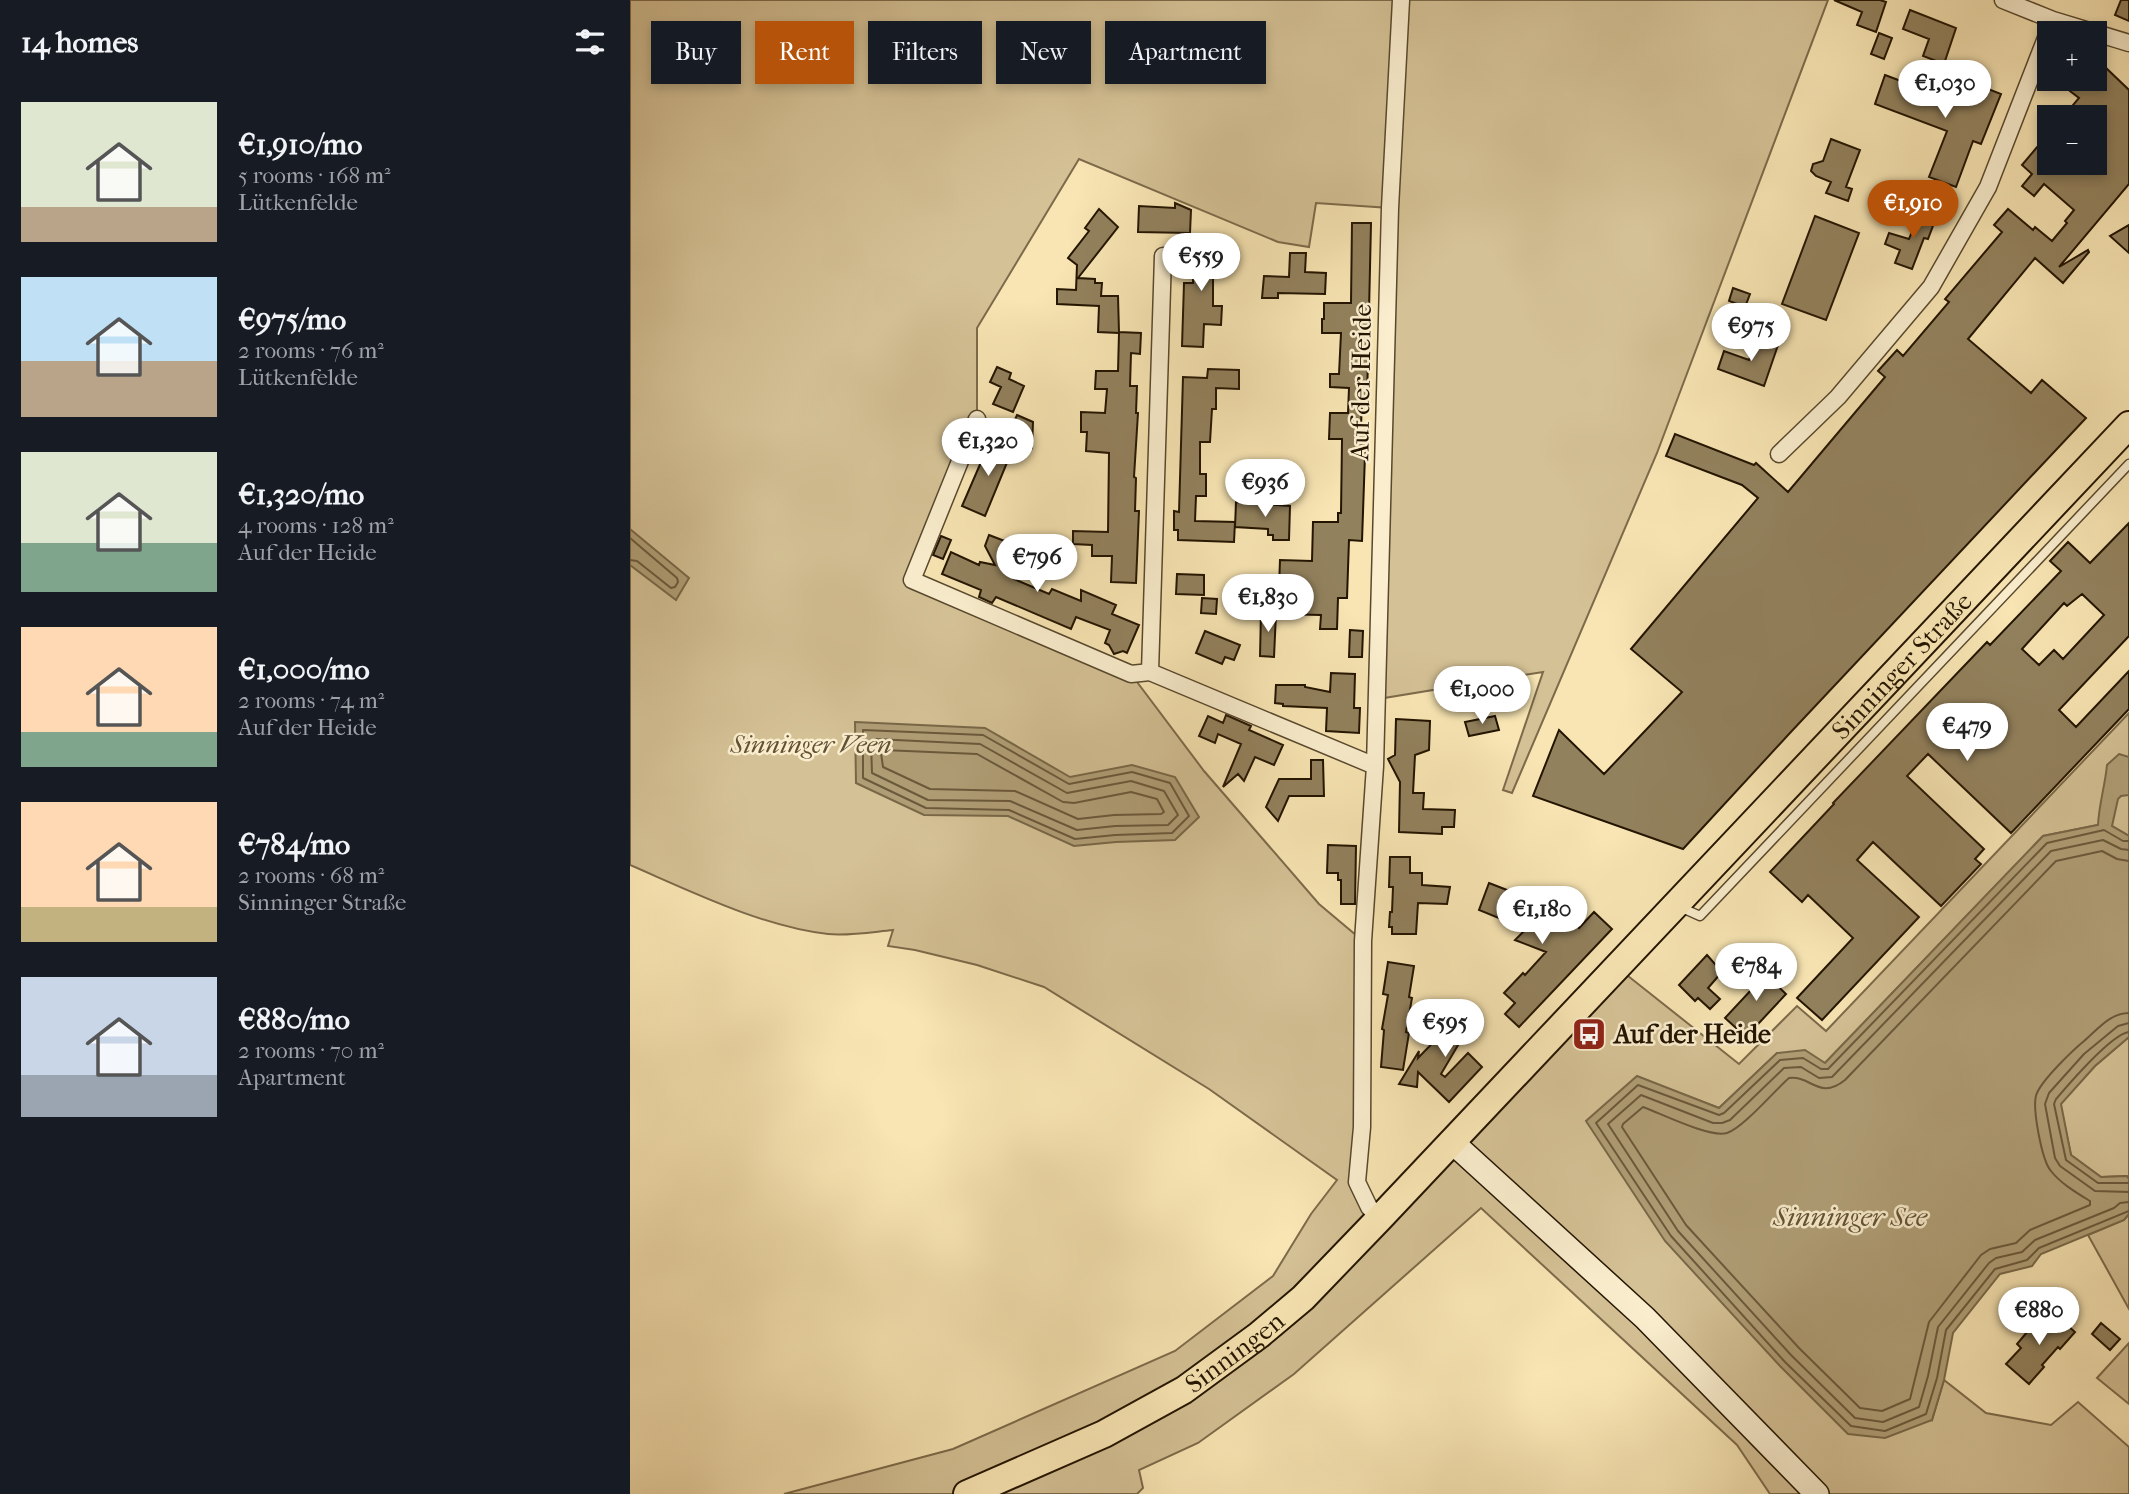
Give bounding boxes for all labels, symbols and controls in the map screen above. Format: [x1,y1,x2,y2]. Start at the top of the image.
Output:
chip: Buy [651,21,741,84]
chip: Rent [755,21,854,84]
chip: Filters [868,21,982,84]
chip: New [996,21,1091,84]
chip: Apartment [1105,21,1266,84]
map controls [2037,21,2107,175]
button: + [2037,21,2107,91]
icon: filters [571,23,609,61]
text: 14 homes [21,25,138,60]
pin: €1,030 [1888,60,2002,120]
text: €1,030 [1914,69,1976,96]
button: − [2037,105,2107,175]
text: €1,910/mo [238,127,362,162]
icon: home [77,130,161,214]
text: 5 rooms · 168 m² [238,162,391,189]
pin: €1,910 [1856,180,1970,240]
text: Lütkenfelde [238,189,358,216]
text: €1,910 [1883,189,1943,216]
pin: €559 [1160,233,1242,293]
text: €559 [1178,242,1224,269]
text: €975/mo [238,302,346,337]
street label: Auf der Heide [1344,303,1378,462]
pin: €975 [1710,304,1792,363]
icon: home [77,305,161,389]
text: €975 [1728,312,1774,339]
text: 2 rooms · 76 m² [238,337,384,364]
text: Lütkenfelde [238,364,358,391]
pin: €1,320 [931,419,1045,478]
text: €1,320 [958,427,1018,454]
pin: €936 [1224,460,1306,519]
text: €936 [1241,468,1289,495]
text: €1,320/mo [238,477,364,512]
icon: home [77,480,161,564]
text: 4 rooms · 128 m² [238,512,394,539]
pin: €796 [996,534,1078,594]
text: Auf der Heide [238,539,377,566]
text: €796 [1012,543,1062,570]
pin: €1,830 [1211,574,1325,634]
text: €1,830 [1238,583,1298,610]
street label: Sinninger Straße [1825,586,1978,746]
text: €1,000/mo [238,652,370,687]
icon: home [77,655,161,739]
pin: €1,000 [1425,666,1539,726]
text: €1,000 [1450,675,1514,702]
text: 2 rooms · 74 m² [238,687,384,714]
pin: €479 [1926,704,2008,763]
text: €479 [1942,712,1992,739]
text: Auf der Heide [238,714,377,741]
park label: Sinninger Veen [730,729,891,760]
text: €784/mo [238,827,350,862]
icon: home [77,830,161,914]
text: 2 rooms · 68 m² [238,862,384,889]
pin: €1,180 [1485,886,1599,946]
text: Sinninger Straße [238,889,406,916]
text: €1,180 [1512,895,1572,922]
pin: €784 [1715,944,1797,1003]
text: €784 [1731,952,1781,979]
pin: €595 [1404,1000,1486,1059]
text: €880/mo [238,1002,350,1037]
icon: home [77,1005,161,1089]
text: €595 [1422,1008,1468,1035]
bus stop icon: Auf der Heide [1570,1015,1608,1053]
place label: Auf der Heide [1612,1019,1771,1050]
text: 2 rooms · 70 m² [238,1037,384,1064]
text: Apartment [238,1064,346,1091]
water label: Sinninger See [1772,1200,1928,1233]
pin: €880 [1998,1288,2080,1347]
text: €880 [2014,1296,2064,1323]
street label: Sinningen [1179,1305,1290,1399]

